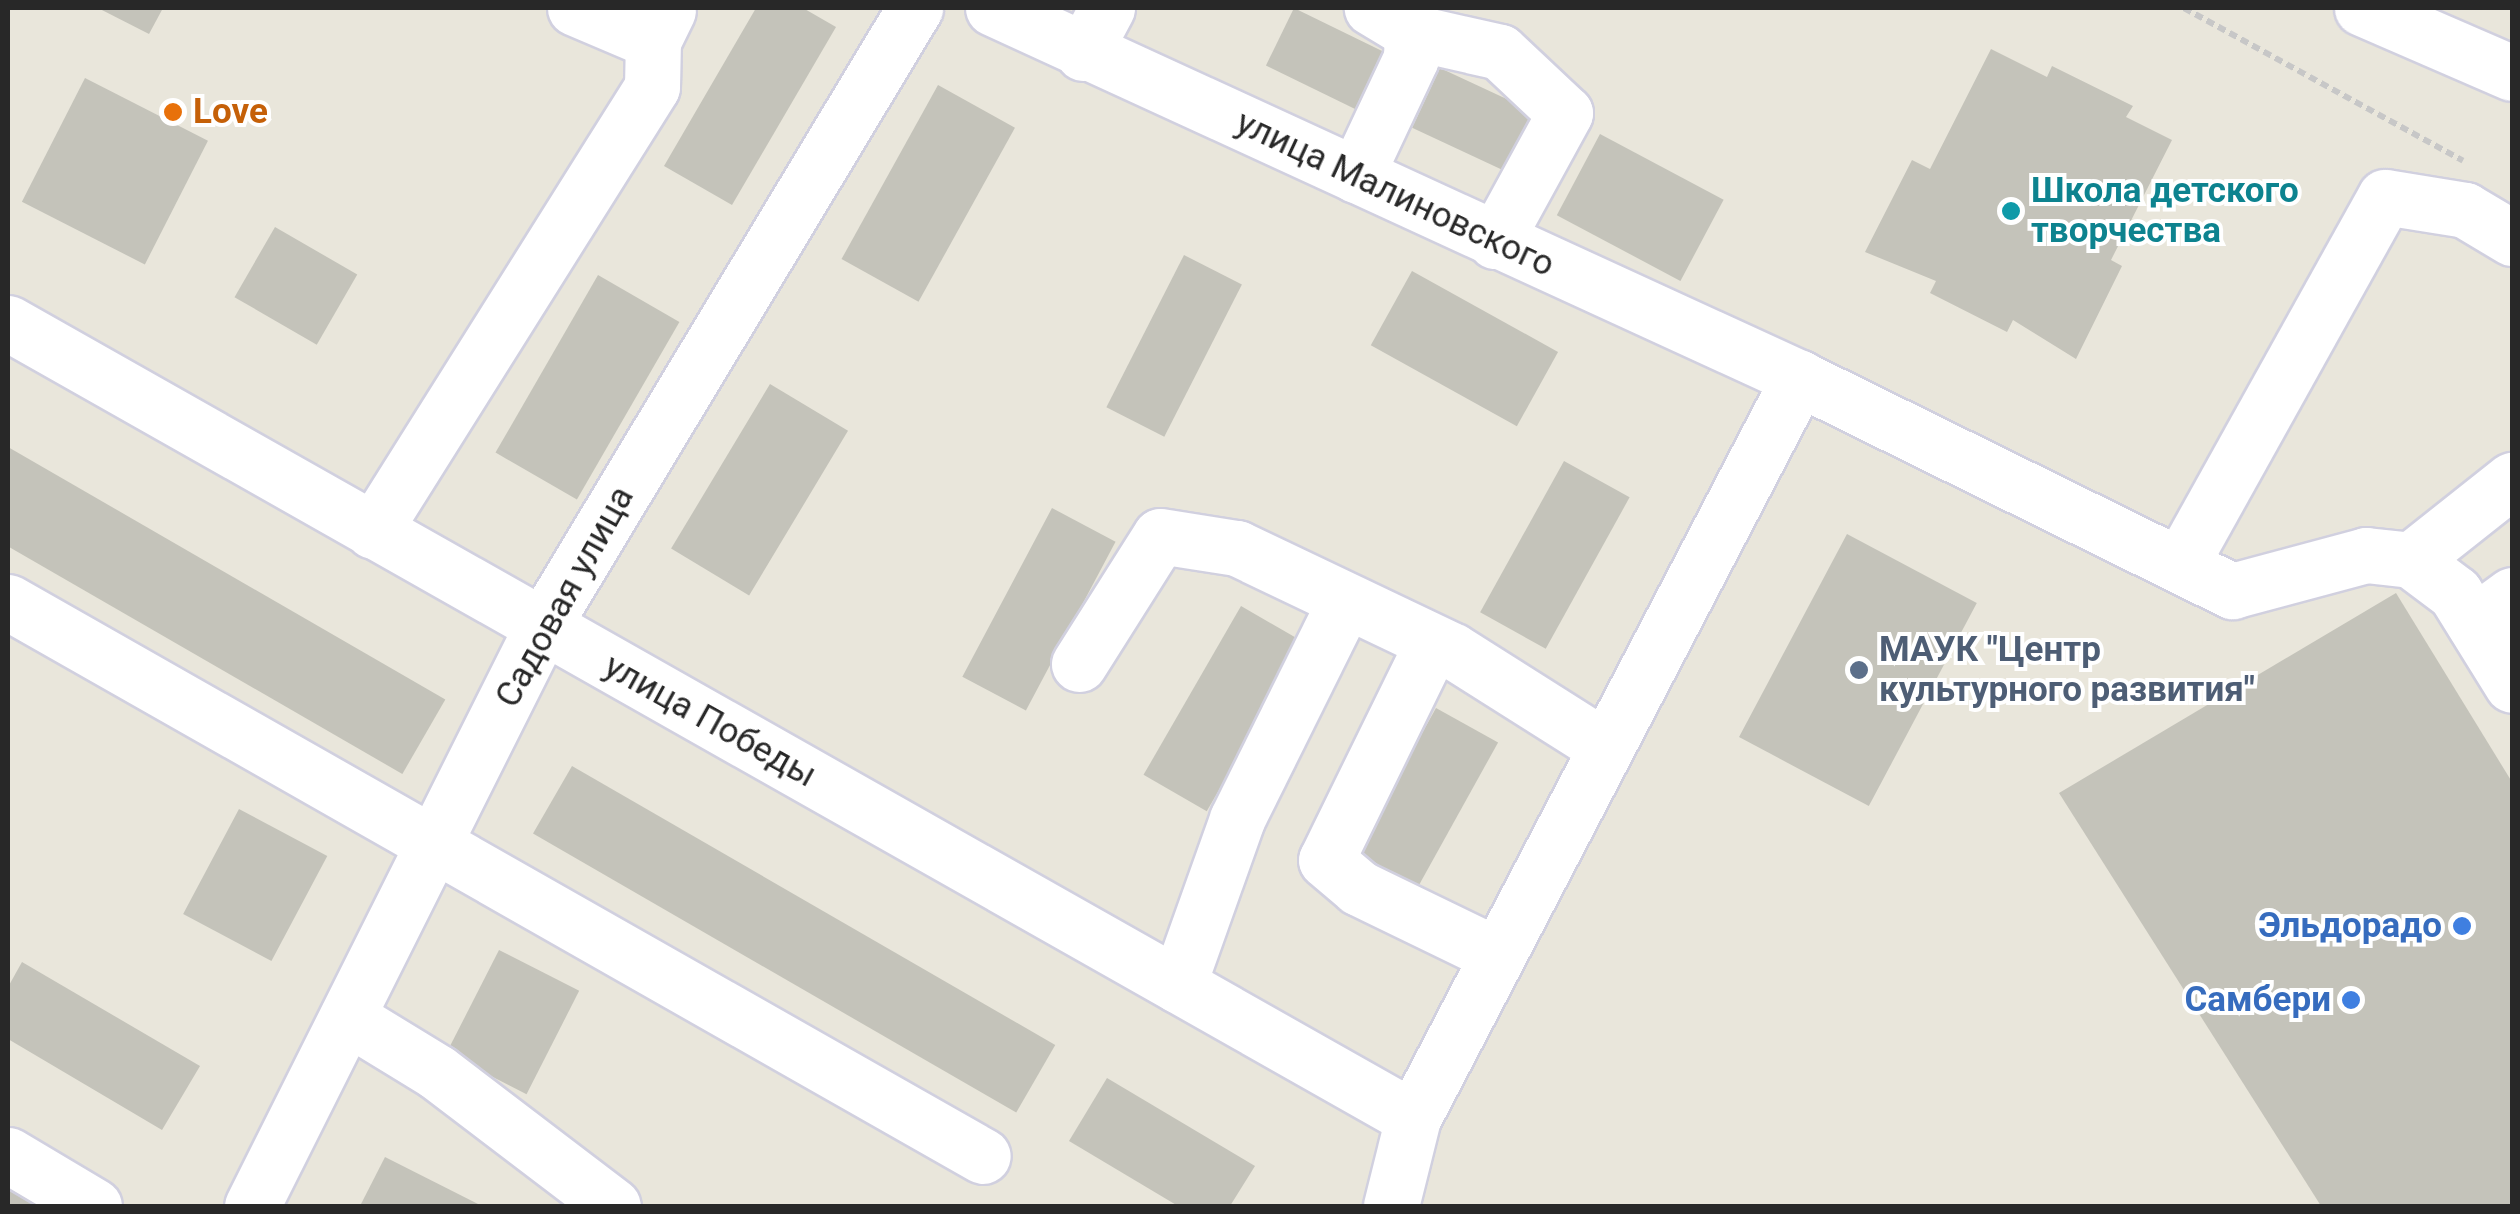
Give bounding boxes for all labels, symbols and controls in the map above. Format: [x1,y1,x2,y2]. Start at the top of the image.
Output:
place label: Love [193,91,268,133]
marker: Love [162,101,184,123]
street label: улица Малиновского [1229,102,1561,286]
place label: Школа детского творчества [2031,170,2299,252]
marker: Школа детского творчества [2000,200,2022,222]
street label: Садовая улица [487,479,643,715]
place label: МАУК "Центр культурного развития" [1879,629,2255,711]
street label: улица Победы [597,645,823,797]
marker: МАУК "Центр культурного развития" [1848,659,1870,681]
place label: Эльдорадо [2258,905,2442,947]
marker: Эльдорадо [2451,915,2473,937]
place label: Самбери [2184,979,2331,1021]
marker: Самбери [2340,989,2362,1011]

